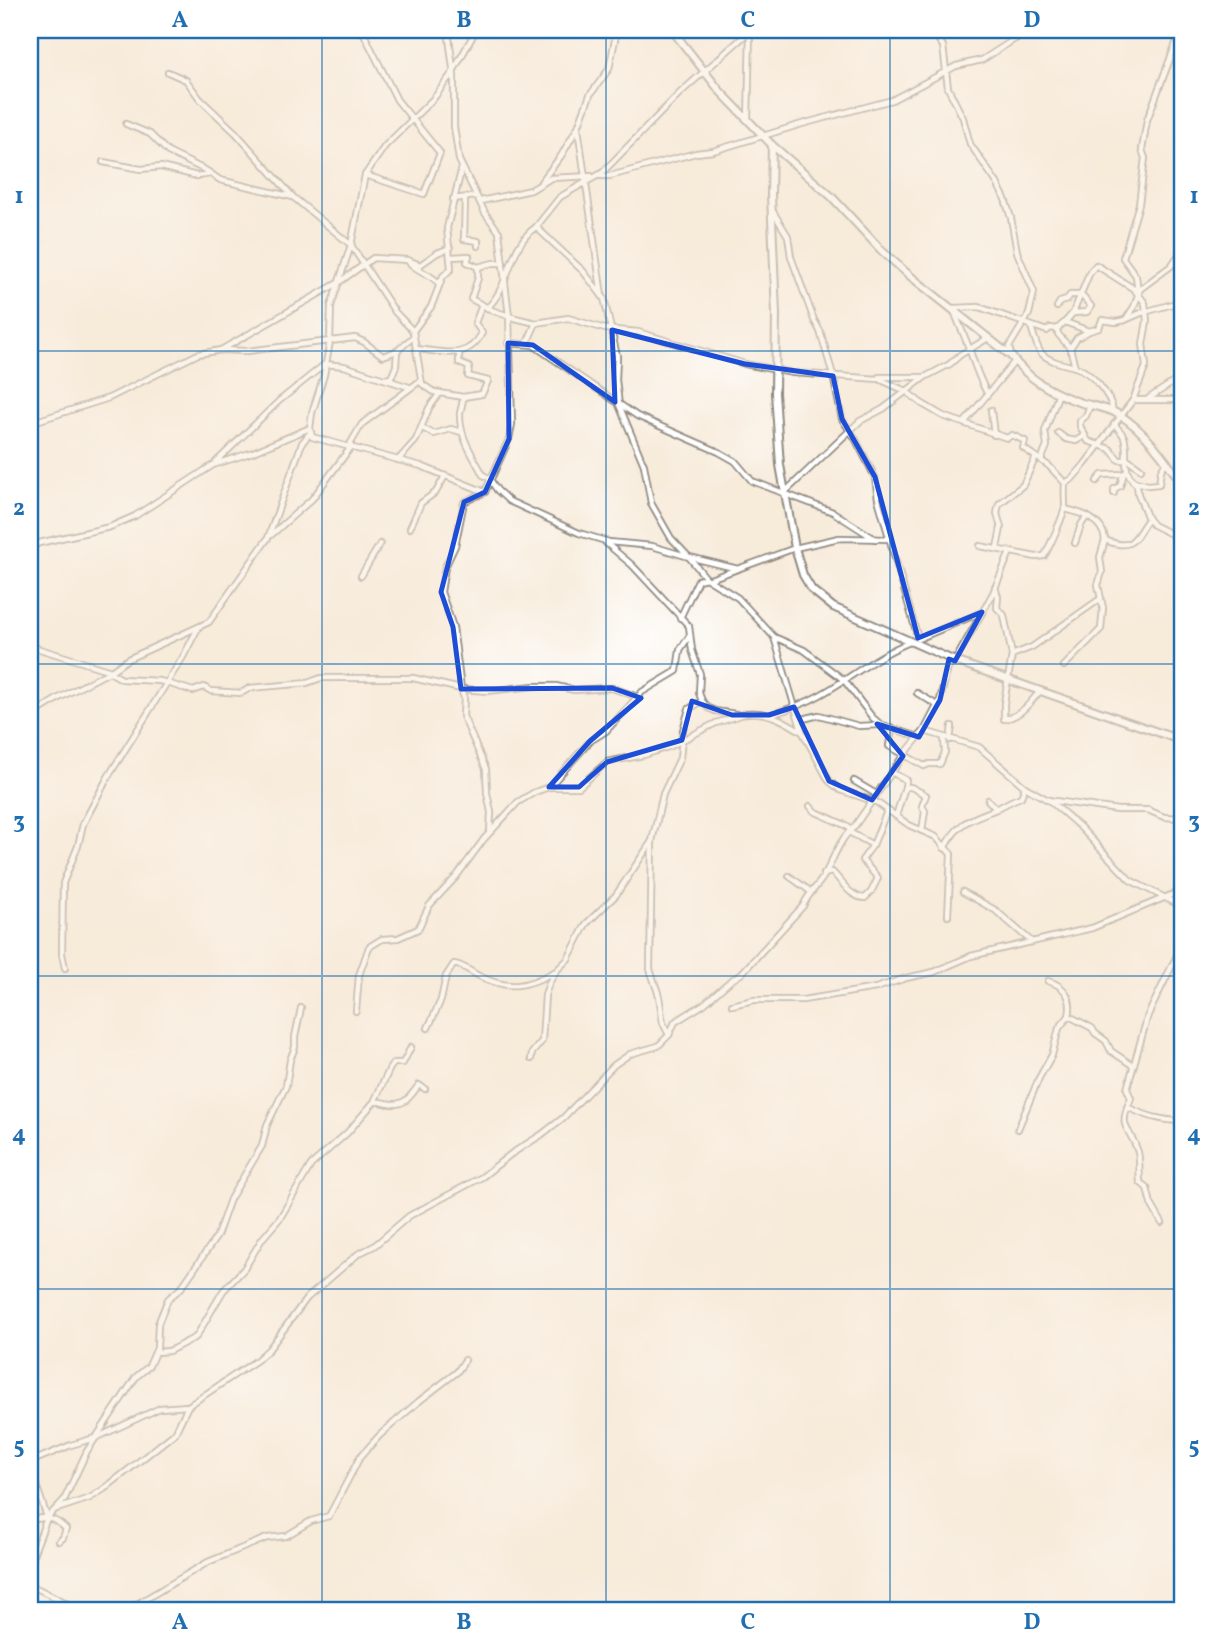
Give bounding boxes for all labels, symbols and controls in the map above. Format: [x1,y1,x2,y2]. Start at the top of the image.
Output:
text: A [172,5,188,37]
text: B [456,5,472,37]
text: C [741,5,755,37]
text: D [1024,5,1041,37]
text: 1 [14,181,24,213]
text: 1 [1189,181,1199,213]
text: 2 [13,493,25,525]
text: 2 [1188,493,1200,525]
text: 3 [13,806,25,838]
text: 3 [1188,806,1200,838]
text: 4 [12,1119,26,1151]
text: 4 [1187,1119,1201,1151]
text: 5 [13,1431,25,1463]
text: 5 [1188,1431,1200,1463]
text: A [172,1607,188,1639]
text: B [456,1607,472,1639]
text: C [741,1607,755,1639]
text: D [1024,1607,1041,1639]

